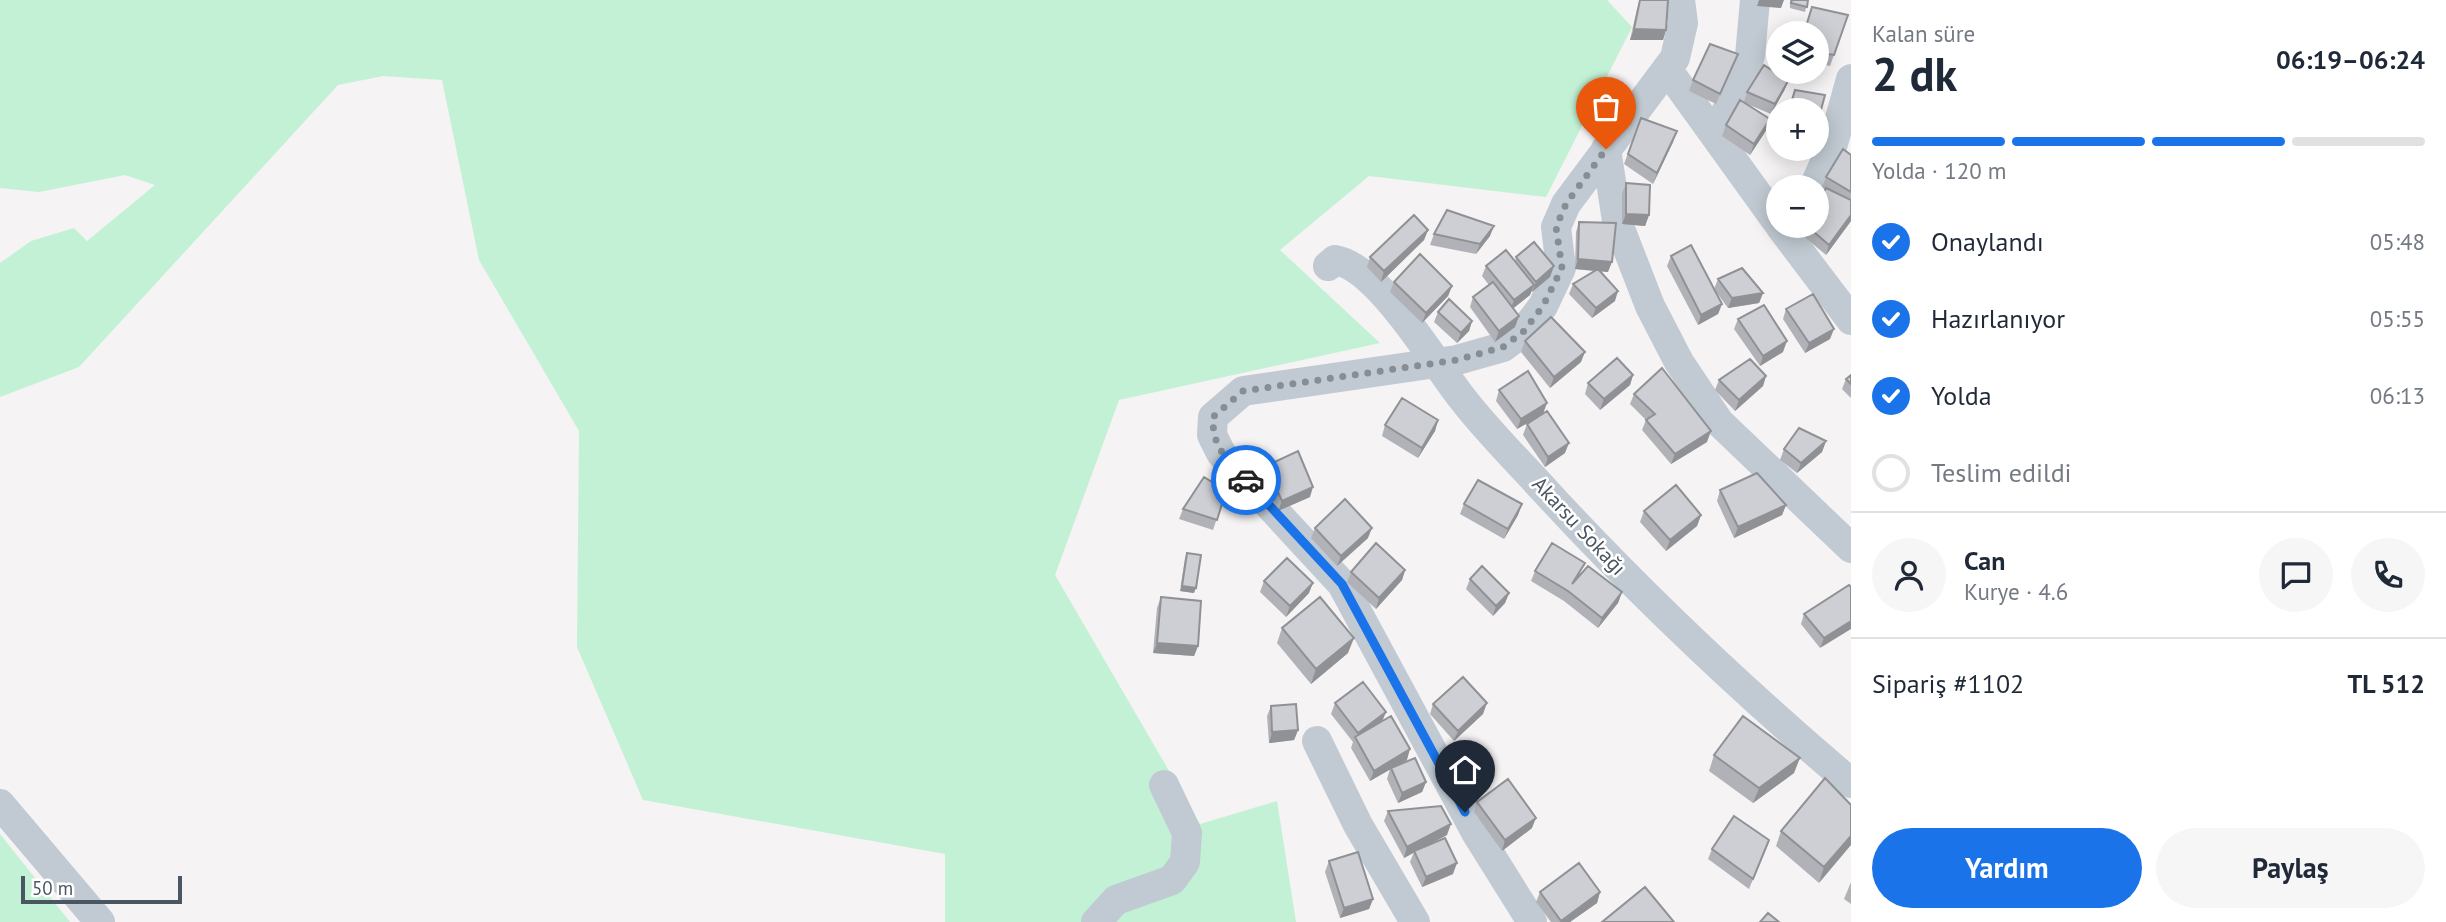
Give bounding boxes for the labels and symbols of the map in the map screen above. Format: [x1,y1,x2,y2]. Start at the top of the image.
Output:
pin [1576,77,1636,149]
courier [1211,445,1281,515]
street label: Akarsu Sokağı [1527,471,1632,581]
pin [1435,740,1495,812]
scale bar [21,873,182,905]

